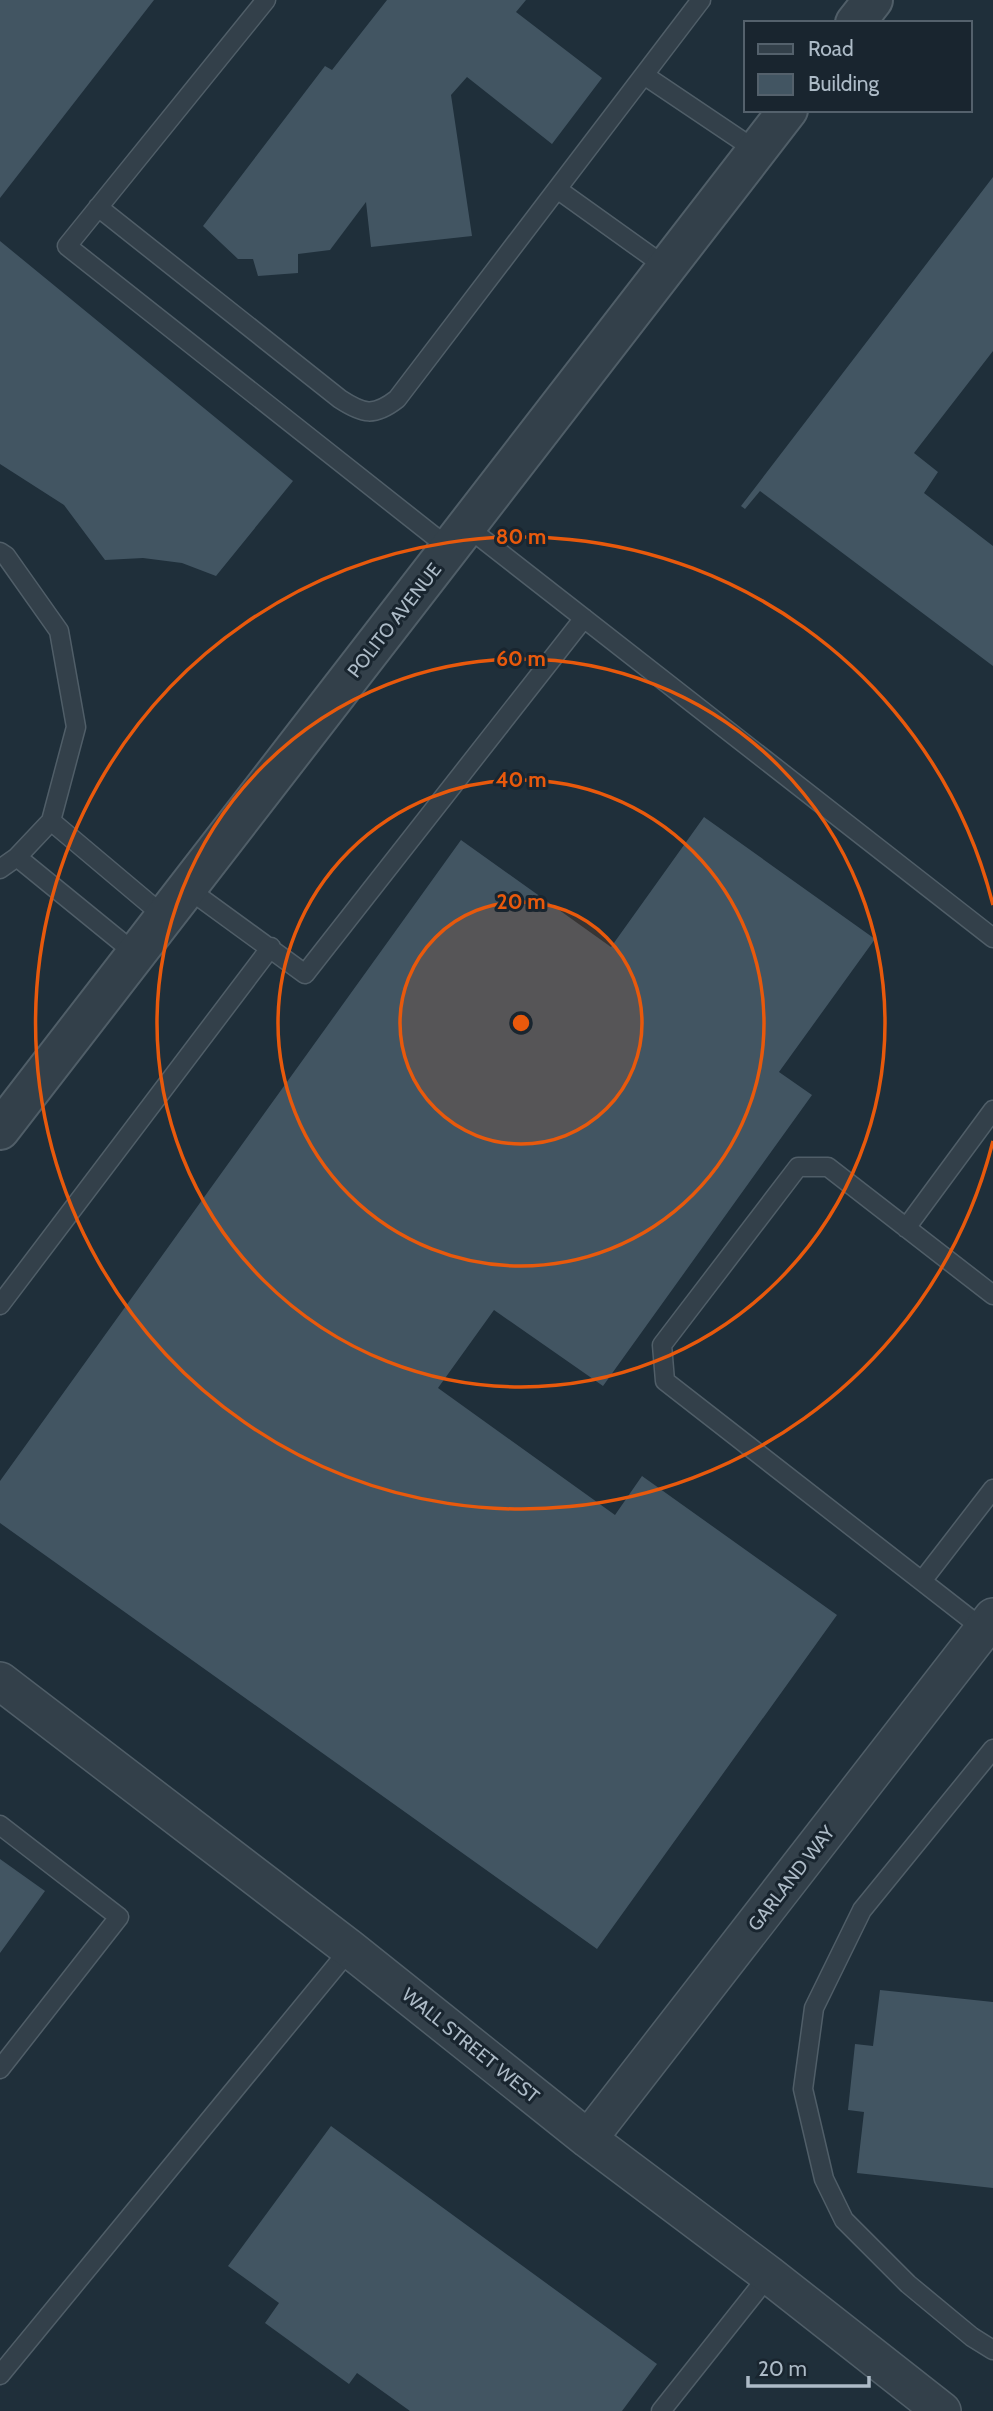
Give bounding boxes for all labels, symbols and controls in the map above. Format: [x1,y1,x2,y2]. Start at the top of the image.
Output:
legend [744,21,972,112]
text: Road [808,36,854,61]
text: Building [808,71,880,96]
text: 80 m [496,524,546,549]
street label: POLITO AVENUE [343,558,446,682]
text: 60 m [496,646,546,671]
text: 40 m [496,767,546,792]
text: 20 m [497,889,545,914]
centre of rings [509,1011,533,1035]
street label: GARLAND WAY [743,1821,840,1935]
street label: WALL STREET WEST [397,1983,544,2108]
scale bar [748,2344,869,2388]
text: 20 m [758,2356,807,2381]

